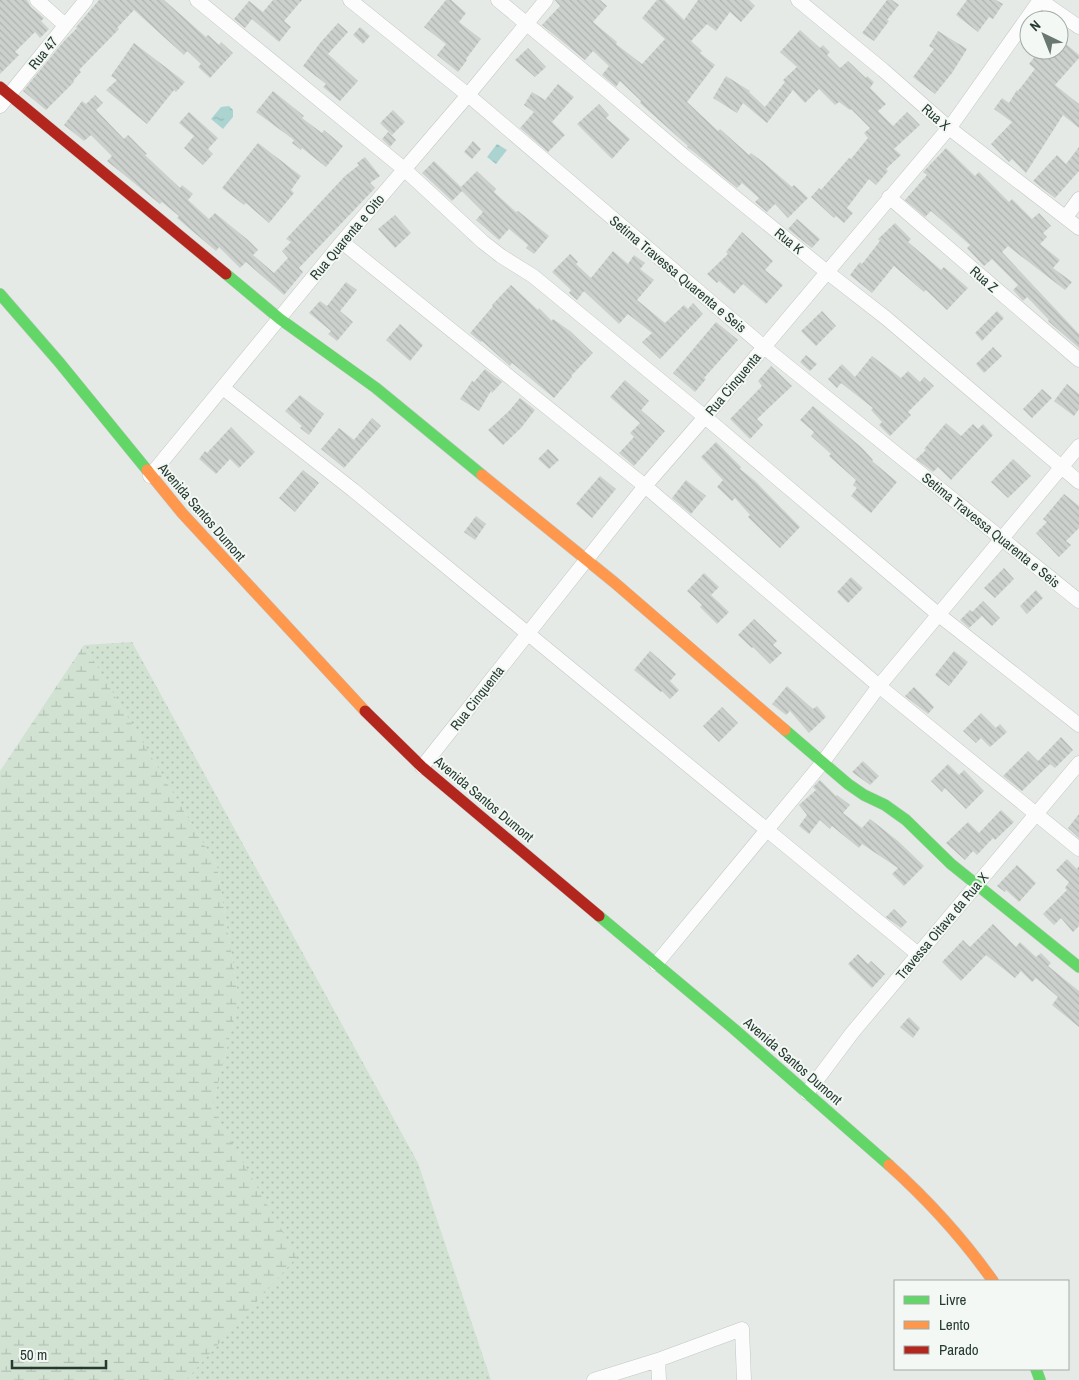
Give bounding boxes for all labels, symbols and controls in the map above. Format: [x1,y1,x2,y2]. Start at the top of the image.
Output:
north arrow [1019,10,1069,60]
text: N [1026,16,1044,35]
street label: Rua 47 [24,33,62,73]
street label: Rua X [918,100,954,134]
street label: Rua Quarenta e Oito [306,190,388,284]
street label: Setima Travessa Quarenta e Seis [606,212,750,337]
street label: Rua K [771,224,807,258]
street label: Rua Z [966,262,1002,296]
street label: Rua Cinquenta [701,348,765,419]
street label: Avenida Santos Dumont [154,458,250,565]
street label: Setima Travessa Quarenta e Seis [918,469,1064,592]
street label: Rua Cinquenta [446,662,508,734]
street label: Avenida Santos Dumont [430,752,537,846]
street label: Travessa Oitava da Rua X [892,868,992,983]
street label: Avenida Santos Dumont [739,1013,846,1109]
legend [894,1280,1069,1370]
text: Livre [939,1289,967,1310]
text: Lento [939,1314,970,1335]
scale bar [12,1338,106,1370]
text: Parado [939,1339,979,1360]
text: 50 m [20,1344,47,1365]

